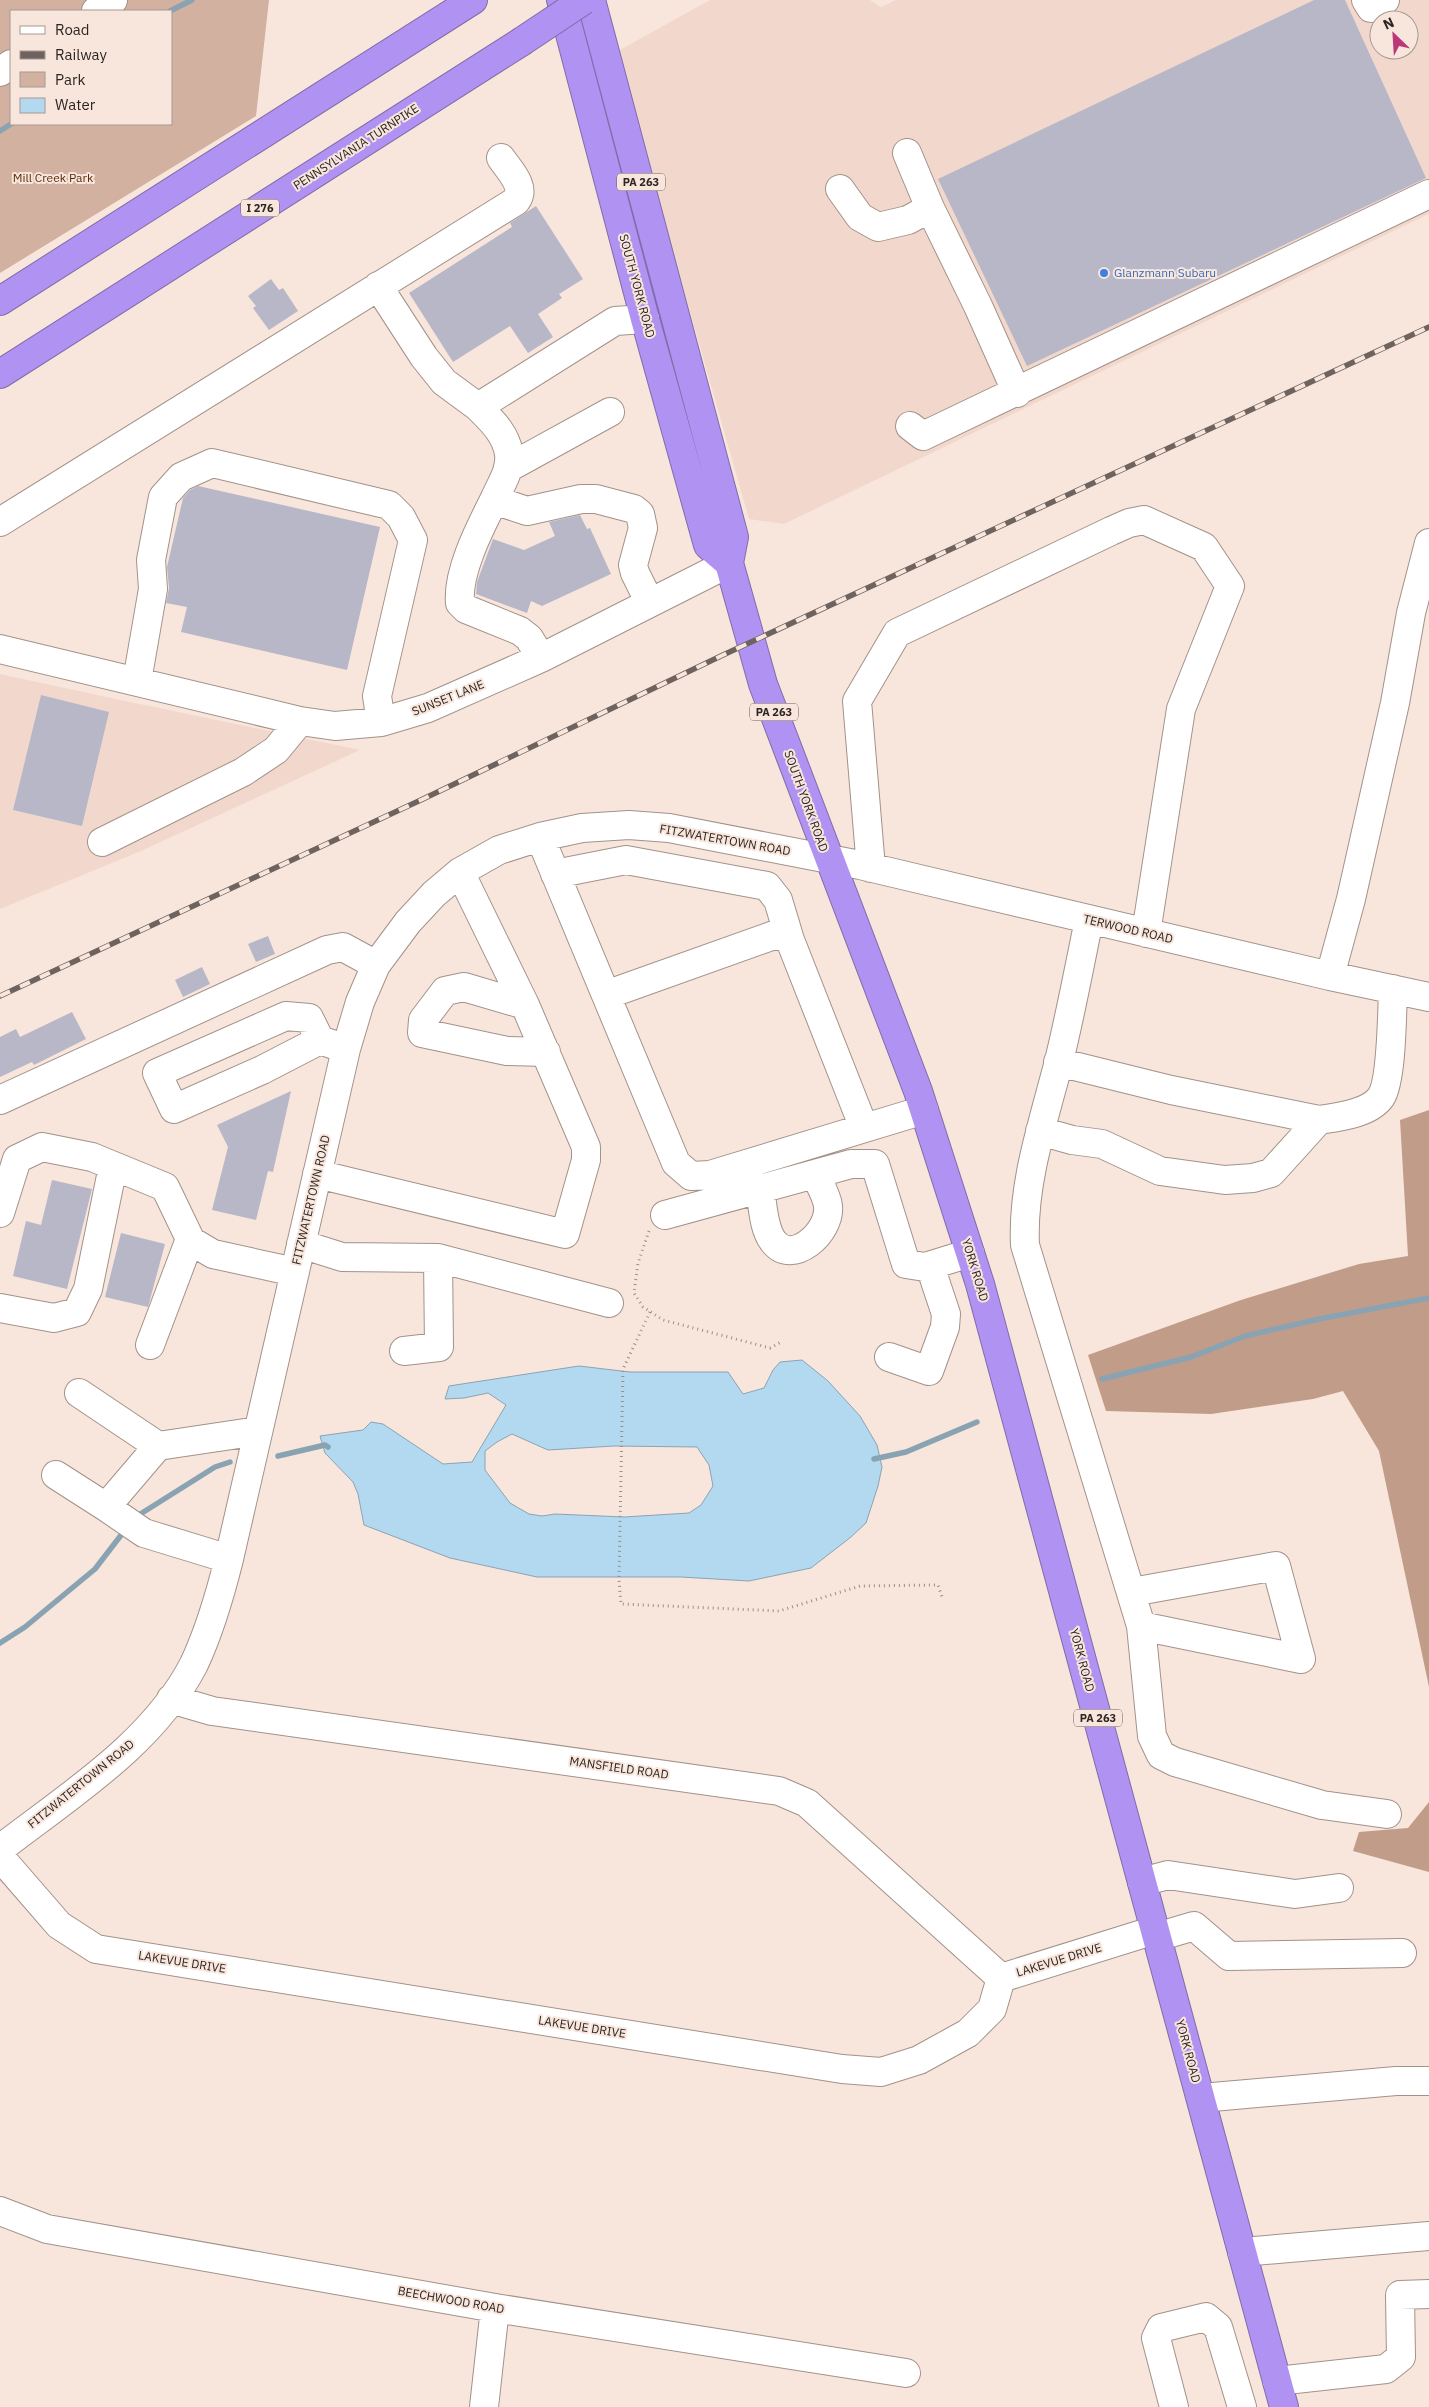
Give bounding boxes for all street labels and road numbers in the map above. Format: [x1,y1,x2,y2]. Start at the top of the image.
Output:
street label: PENNSYLVANIA TURNPIKE [290,100,421,193]
road number: PA 263 [617,173,665,190]
road number: I 276 [241,200,279,217]
street label: SOUTH YORK ROAD [616,232,659,339]
street label: SUNSET LANE [409,676,486,719]
road number: PA 263 [750,704,798,720]
street label: SOUTH YORK ROAD [781,748,832,854]
street label: FITZWATERTOWN ROAD [658,821,792,858]
street label: TERWOOD ROAD [1082,911,1174,946]
street label: FITZWATERTOWN ROAD [288,1133,333,1266]
street label: YORK ROAD [959,1237,992,1303]
street label: YORK ROAD [1067,1627,1098,1693]
road number: PA 263 [1074,1710,1122,1726]
street label: FITZWATERTOWN ROAD [24,1736,137,1831]
street label: MANSFIELD ROAD [569,1753,670,1782]
street label: LAKEVUE DRIVE [1014,1939,1103,1980]
street label: LAKEVUE DRIVE [137,1947,227,1976]
street label: LAKEVUE DRIVE [537,2012,627,2041]
street label: YORK ROAD [1173,2018,1204,2084]
street label: BEECHWOOD ROAD [397,2283,506,2316]

